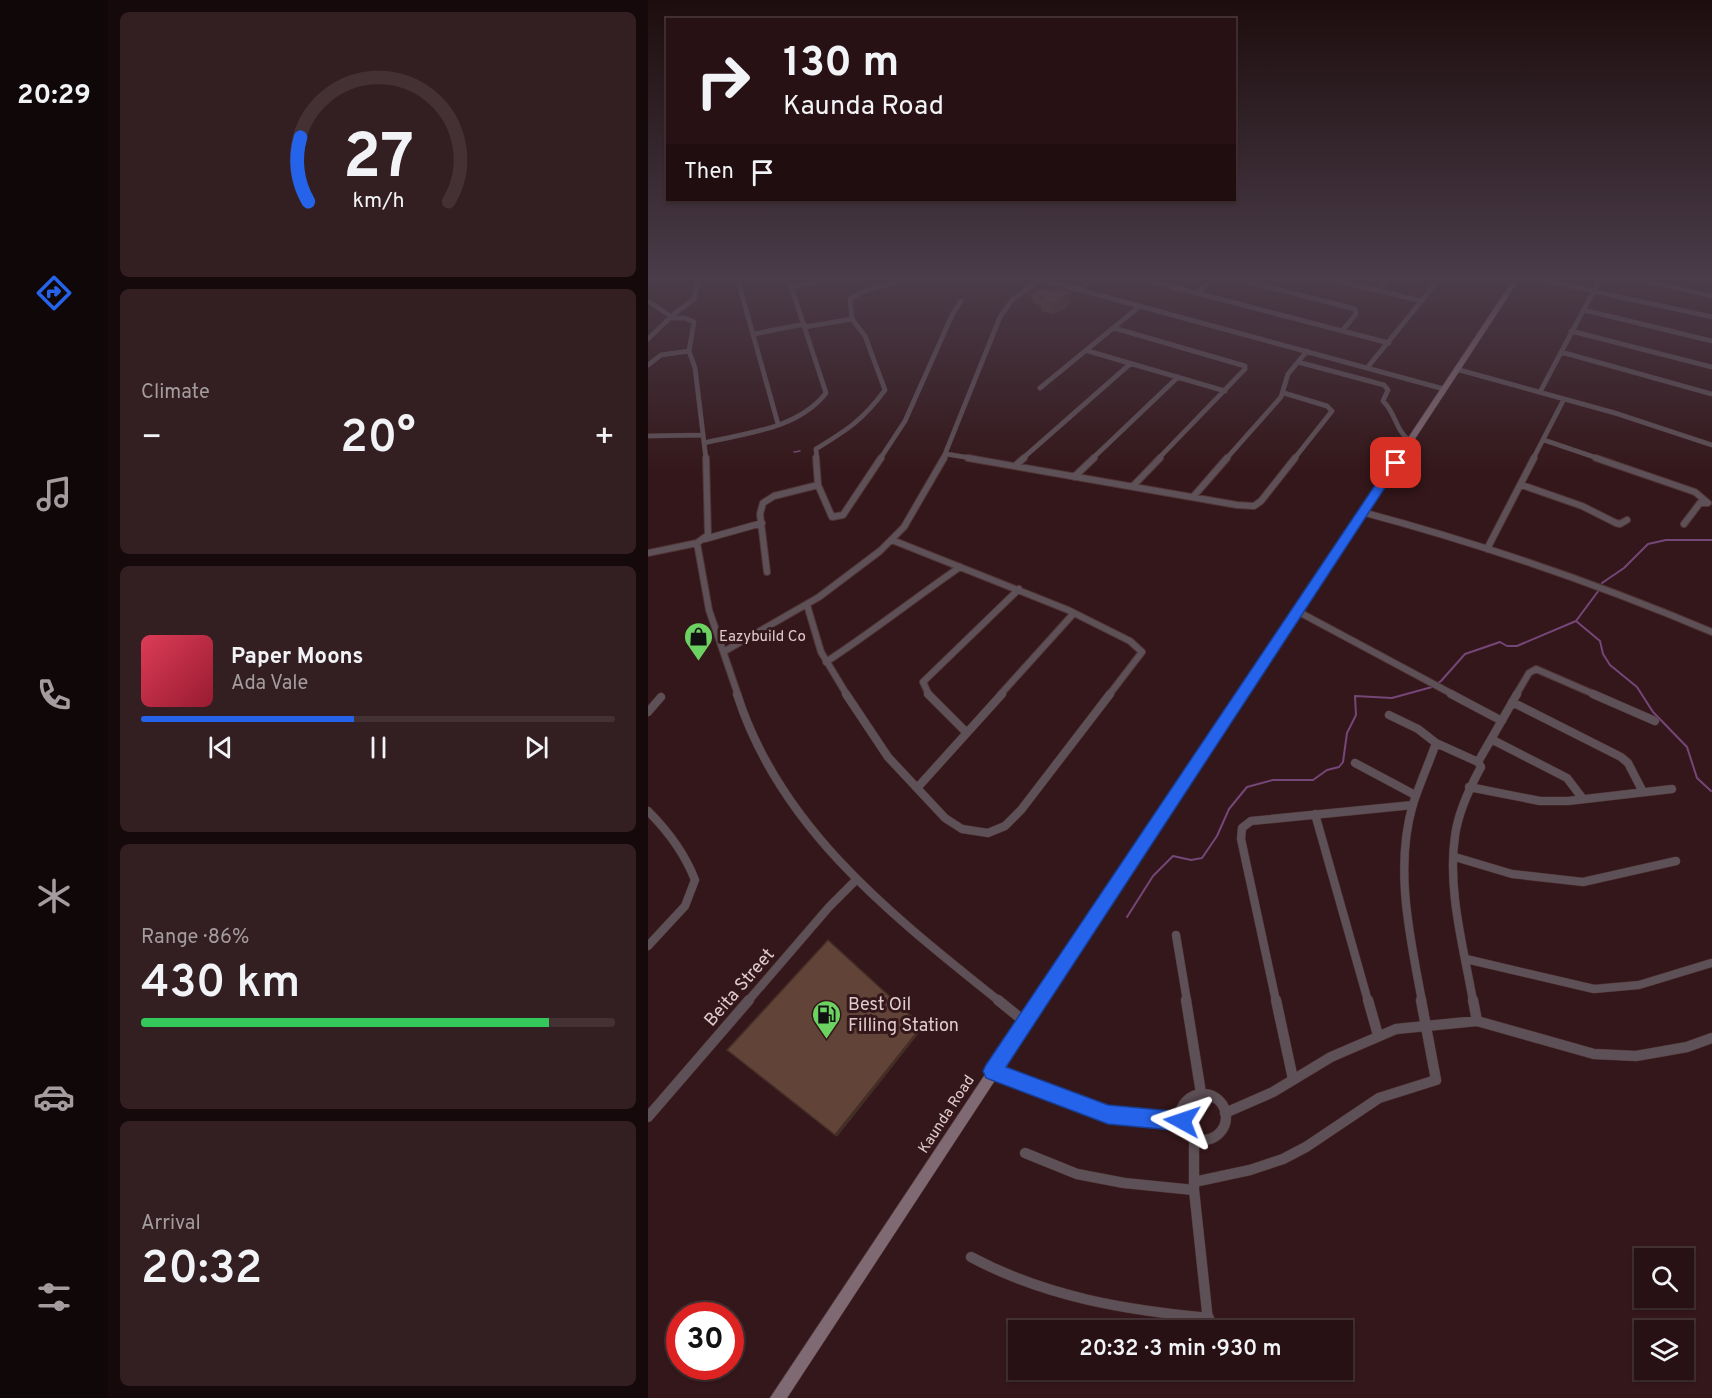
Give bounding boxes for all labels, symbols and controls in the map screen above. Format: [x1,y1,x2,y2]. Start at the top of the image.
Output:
text: 130 m [783,38,899,91]
icon: right [684,42,762,120]
text: 20:29 [17,79,91,113]
text: Kaunda Road [783,90,944,124]
text: 27 [342,121,414,200]
icon: arrive [746,156,779,189]
text: Then [684,159,734,186]
text: km/h [352,188,404,215]
icon: directions [33,272,75,314]
text: Climate [141,380,210,406]
text: 20° [340,411,416,468]
text: − [141,418,162,460]
text: + [594,418,615,460]
pin [1370,437,1421,488]
icon: arrive [1379,446,1412,479]
icon: music [33,473,75,515]
shop icon: Eazybuild Co [682,620,714,662]
place label: Eazybuild Co [719,628,806,647]
text: Paper Moons [231,644,363,671]
text: Ada Vale [231,671,308,697]
icon: phone [33,674,75,716]
icon: previous [204,731,237,764]
icon: pause [362,731,395,764]
icon: next [520,731,553,764]
icon: climate [33,875,75,917]
text: Range · 86% [141,925,249,951]
street label: Beita Street [700,944,780,1032]
text: 430 km [141,956,300,1013]
place label: Best Oil Filling Station [848,994,959,1038]
fuel station icon: Best Oil Filling Station [811,998,843,1040]
street label: Kaunda Road [915,1072,980,1157]
icon: car [33,1076,75,1118]
position arrow [1150,1089,1214,1153]
text: Arrival [141,1211,201,1237]
text: 20:32 [141,1242,262,1299]
map controls [1634,1248,1694,1380]
button: search [1634,1248,1694,1308]
icon: filters [33,1276,75,1318]
speed limit sign: 30 [666,1302,744,1380]
button: layers [1634,1320,1694,1380]
text: 20:32 · 3 min · 930 m [1079,1336,1282,1363]

